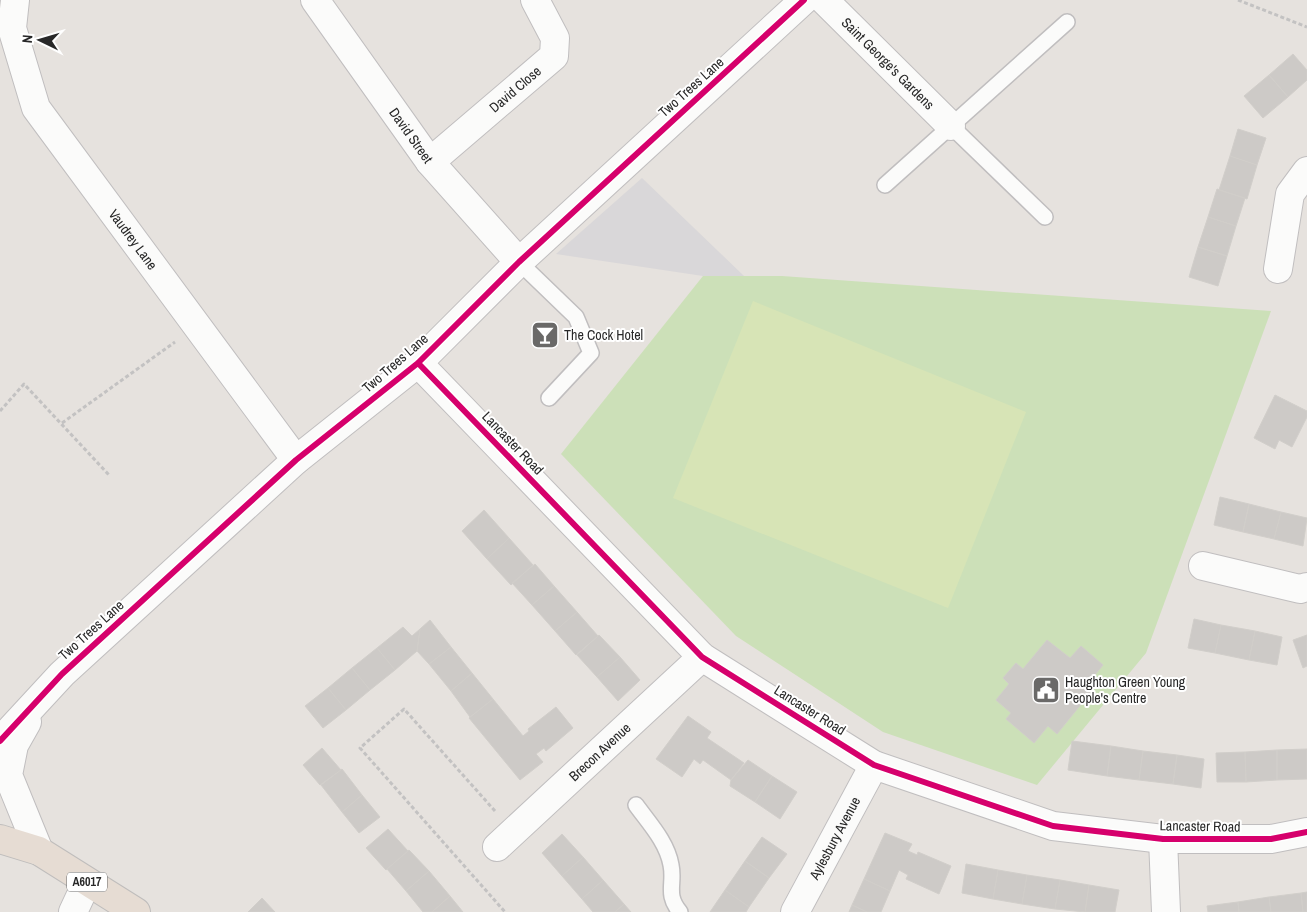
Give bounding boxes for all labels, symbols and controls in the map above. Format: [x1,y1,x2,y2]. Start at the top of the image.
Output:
street label: Saint George's Gardens [838,13,938,113]
north arrow [15,15,65,65]
text: N [18,34,36,44]
street label: Two Trees Lane [655,53,727,121]
street label: David Close [485,62,545,116]
street label: David Street [385,104,437,167]
street label: Vaudrey Lane [105,206,161,273]
bar icon: The Cock Hotel [530,320,560,350]
place label: The Cock Hotel [564,326,643,344]
street label: Two Trees Lane [358,329,432,397]
street label: Lancaster Road [478,408,548,478]
street label: Two Trees Lane [55,596,127,664]
place label: Haughton Green Young People's Centre [1065,673,1186,707]
public building icon: Haughton Green Young People's Centre [1031,675,1061,705]
street label: Lancaster Road [771,681,849,739]
street label: Brecon Avenue [565,719,634,785]
street label: Aylesbury Avenue [805,793,864,884]
street label: Lancaster Road [1159,816,1241,836]
road number: A6017 [67,872,107,892]

